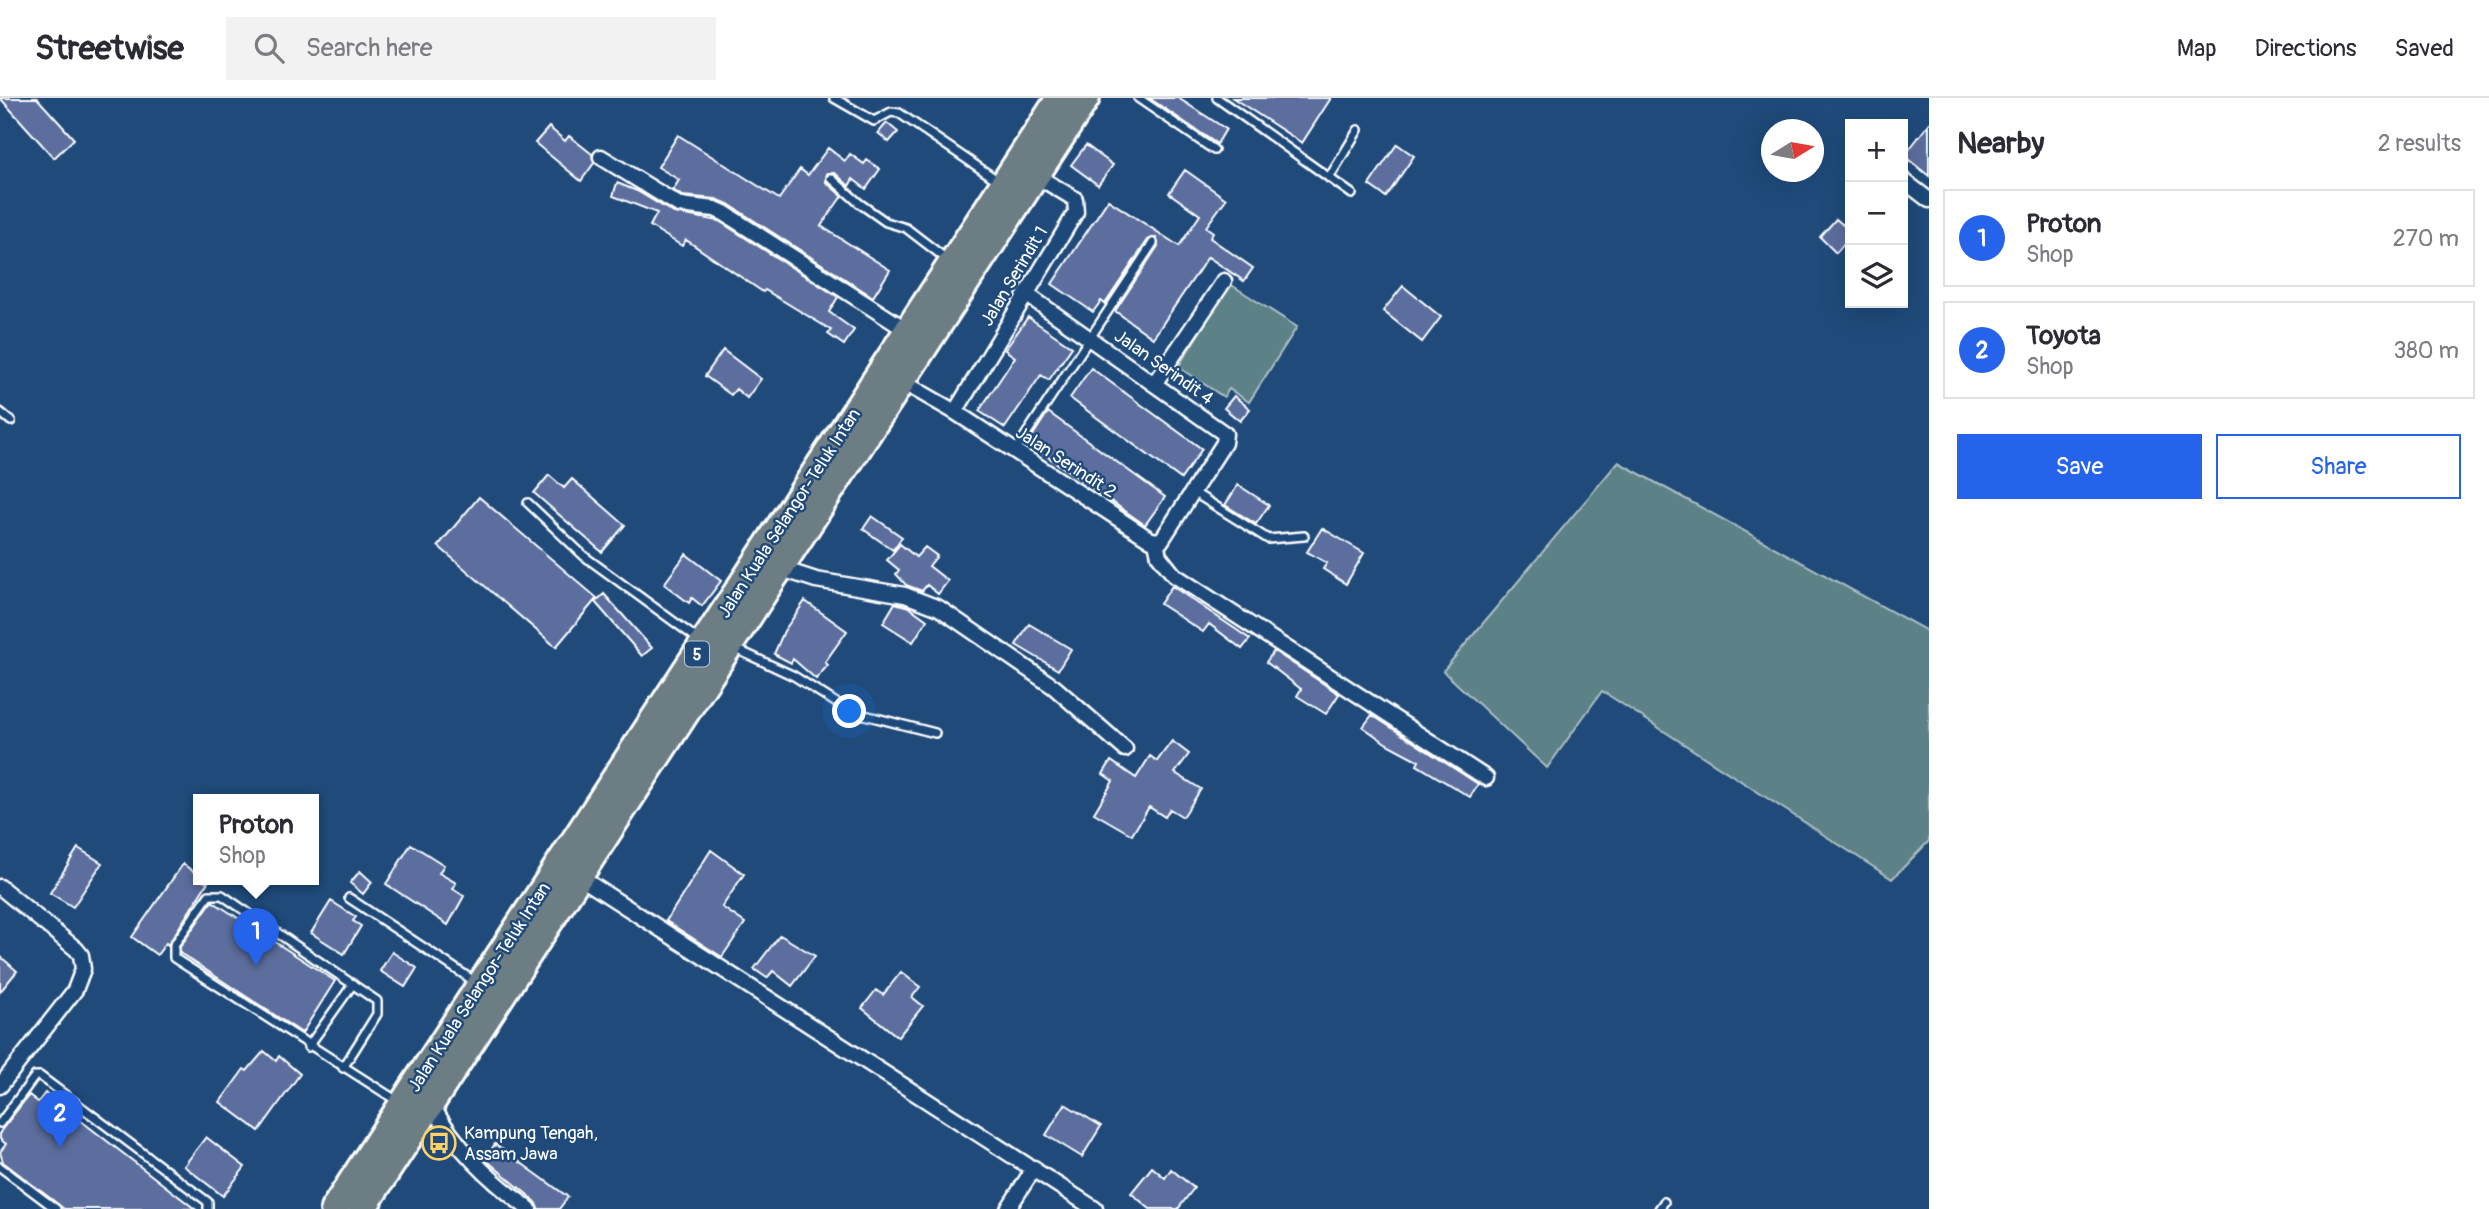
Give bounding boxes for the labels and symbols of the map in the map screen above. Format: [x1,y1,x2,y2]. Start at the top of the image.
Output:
north arrow [1761,119,1824,182]
street label: Jalan Serindit 1 [976,222,1053,330]
street label: Jalan Serindit 4 [1110,325,1218,410]
street label: Jalan Kuala Selangor-Teluk Intan [713,404,866,622]
street label: Jalan Serindit 2 [1011,421,1120,504]
road number: 5 [685,642,709,666]
your location [832,694,866,728]
street label: Jalan Kuala Selangor-Teluk Intan [403,878,556,1096]
pin: 1 [233,908,279,966]
pin: 2 [37,1090,83,1148]
place label: Kampung Tengah, Assam Jawa [464,1122,598,1166]
bus stop icon: Kampung Tengah, Assam Jawa [420,1124,458,1162]

